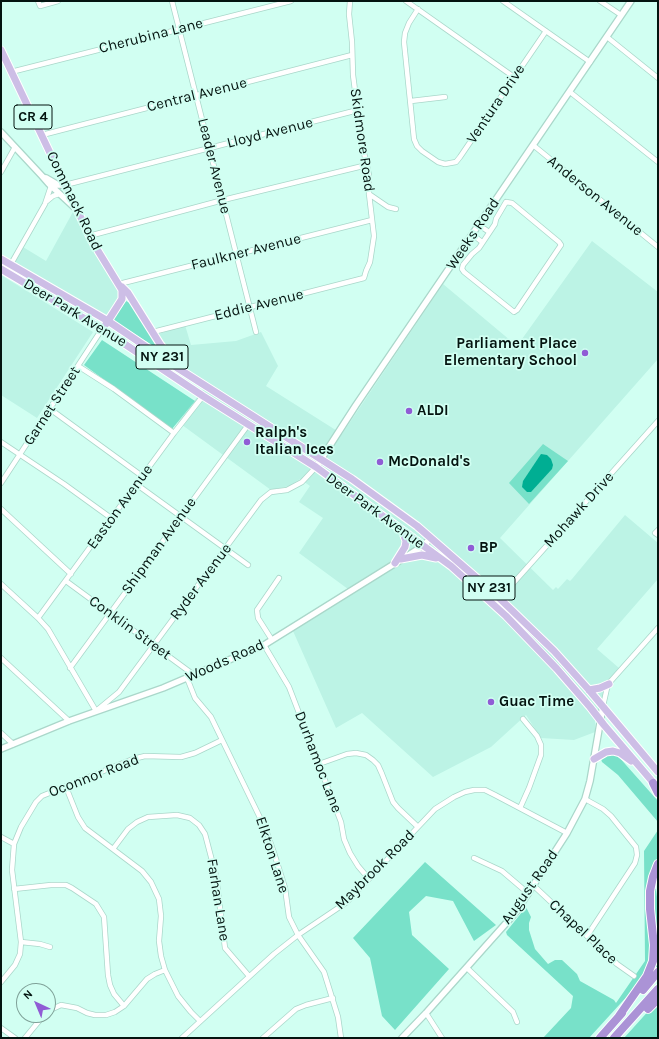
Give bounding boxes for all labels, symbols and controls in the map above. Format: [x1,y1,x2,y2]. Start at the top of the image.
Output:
street label: Cherubina Lane [97,14,205,58]
street label: Ventura Drive [463,61,529,147]
street label: Central Avenue [145,74,249,116]
street label: Skidmore Road [346,87,378,193]
road number: CR 4 [14,105,52,129]
street label: Lloyd Avenue [225,114,315,152]
street label: Leader Avenue [193,116,235,216]
street label: Commack Road [42,149,106,253]
street label: Anderson Avenue [544,152,646,240]
street label: Weeks Road [442,195,504,273]
street label: Faulkner Avenue [189,230,303,274]
street label: Deer Park Avenue [20,275,130,351]
street label: Eddie Avenue [213,285,305,325]
place label: Parliament Place Elementary School [444,335,577,370]
road number: NY 231 [136,345,188,369]
marker: Parliament Place Elementary School [580,348,590,358]
street label: Garnet Street [20,363,84,449]
place label: ALDI [417,402,449,420]
marker: ALDI [404,406,414,416]
place label: Ralph's Italian Ices [255,424,334,459]
marker: Ralph's Italian Ices [242,437,252,447]
place label: McDonald's [388,453,470,471]
marker: McDonald's [375,457,385,467]
street label: Easton Avenue [83,461,157,553]
street label: Mohawk Drive [540,468,618,552]
street label: Deer Park Avenue [322,469,428,553]
street label: Shipman Avenue [118,494,200,598]
place label: BP [479,539,497,557]
street label: Ryder Avenue [166,540,236,624]
marker: BP [466,543,476,553]
road number: NY 231 [463,576,515,600]
street label: Conklin Street [85,592,175,664]
street label: Woods Road [183,636,267,686]
place label: Guac Time [499,693,574,711]
marker: Guac Time [486,697,496,707]
street label: Durhamoc Lane [290,709,346,815]
street label: Oconnor Road [46,750,142,802]
street label: Elkton Lane [251,814,293,896]
street label: Maybrook Road [331,826,419,914]
street label: August Road [498,846,562,928]
street label: Farhan Lane [203,858,233,942]
street label: Chapel Place [545,896,621,968]
north arrow [16,983,56,1023]
text: N [21,987,35,1002]

